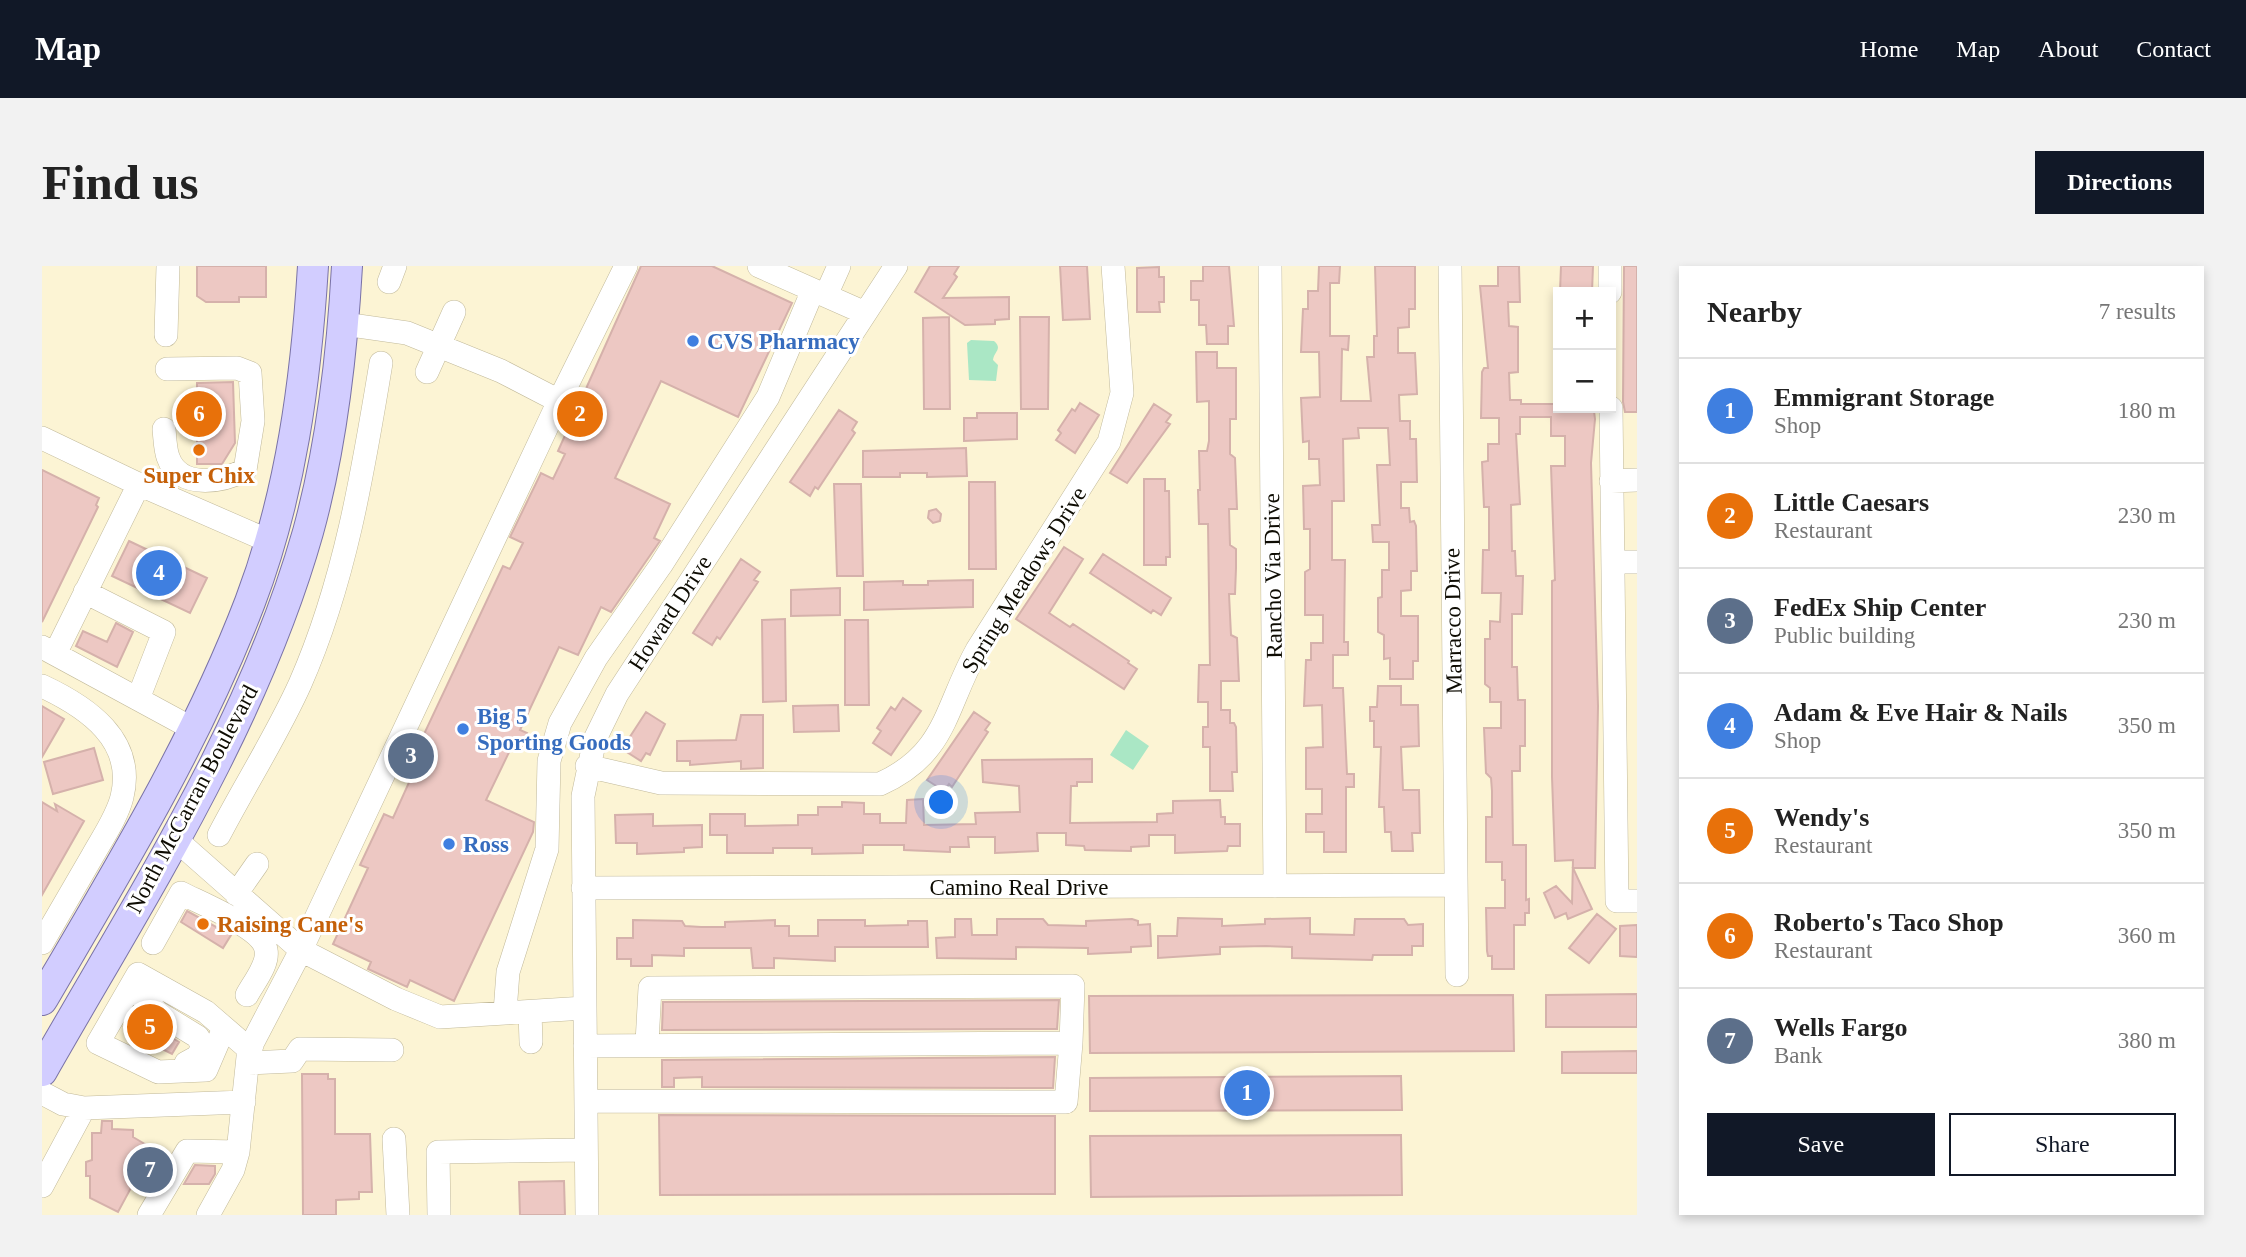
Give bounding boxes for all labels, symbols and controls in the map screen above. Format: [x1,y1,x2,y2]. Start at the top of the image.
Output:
text: Map [35,31,101,67]
text: Home [1860,36,1918,62]
text: Map [1956,36,2000,62]
text: About [2038,36,2098,62]
text: Contact [2136,36,2211,62]
button: Directions [2035,151,2204,214]
text: Find us [42,155,199,210]
map controls [1553,287,1616,413]
button: + [1553,287,1616,350]
text: Nearby [1707,295,1802,328]
text: 7 results [2099,299,2176,324]
place label: CVS Pharmacy [707,329,860,354]
marker: CVS Pharmacy [685,333,701,349]
button: − [1553,350,1616,413]
text: Emmigrant Storage [1774,383,1994,412]
pin: 6 [176,388,222,440]
pin: 2 [557,388,603,440]
text: 1 [1724,398,1736,423]
text: 180 m [2118,398,2176,423]
text: Shop [1774,413,1821,438]
marker: Super Chix [191,442,207,458]
place label: Super Chix [143,463,255,488]
street label: Spring Meadows Drive [957,482,1091,678]
text: Little Caesars [1774,488,1929,517]
street label: Rancho Via Drive [1259,493,1287,659]
text: 2 [1724,503,1736,528]
text: 230 m [2118,503,2176,528]
text: Restaurant [1774,518,1872,543]
pin: 4 [136,547,182,599]
street label: Marracco Drive [1439,548,1467,694]
street label: Howard Drive [624,551,716,675]
text: FedEx Ship Center [1774,593,1986,622]
text: 3 [1724,608,1736,633]
text: 230 m [2118,608,2176,633]
text: Public building [1774,623,1915,648]
street label: North McCarran Boulevard [121,680,263,917]
text: Adam & Eve Hair & Nails [1774,698,2067,727]
place label: Big 5 Sporting Goods [477,704,631,755]
text: 4 [1724,713,1736,738]
text: 350 m [2118,713,2176,738]
marker: Big 5 Sporting Goods [455,721,471,737]
text: Shop [1774,728,1821,753]
pin: 3 [388,730,434,782]
your location [924,785,958,819]
text: Wendy's [1774,803,1869,832]
text: 5 [1724,818,1736,843]
text: 350 m [2118,818,2176,843]
place label: Ross [463,832,509,857]
text: Restaurant [1774,833,1872,858]
marker: Ross [441,836,457,852]
street label: Camino Real Drive [930,875,1108,900]
text: Roberto's Taco Shop [1774,908,2004,937]
place label: Raising Cane's [217,912,363,937]
marker: Raising Cane's [195,916,211,932]
text: 6 [1724,923,1736,948]
text: 360 m [2118,923,2176,948]
text: Restaurant [1774,938,1872,963]
pin: 5 [127,1001,173,1053]
text: Wells Fargo [1774,1013,1908,1042]
text: 7 [1724,1028,1736,1053]
text: 380 m [2118,1028,2176,1053]
text: Bank [1774,1043,1823,1068]
pin: 1 [1224,1067,1270,1119]
button: Save [1707,1113,1935,1176]
button: Share [1949,1113,2176,1176]
pin: 7 [127,1144,173,1196]

